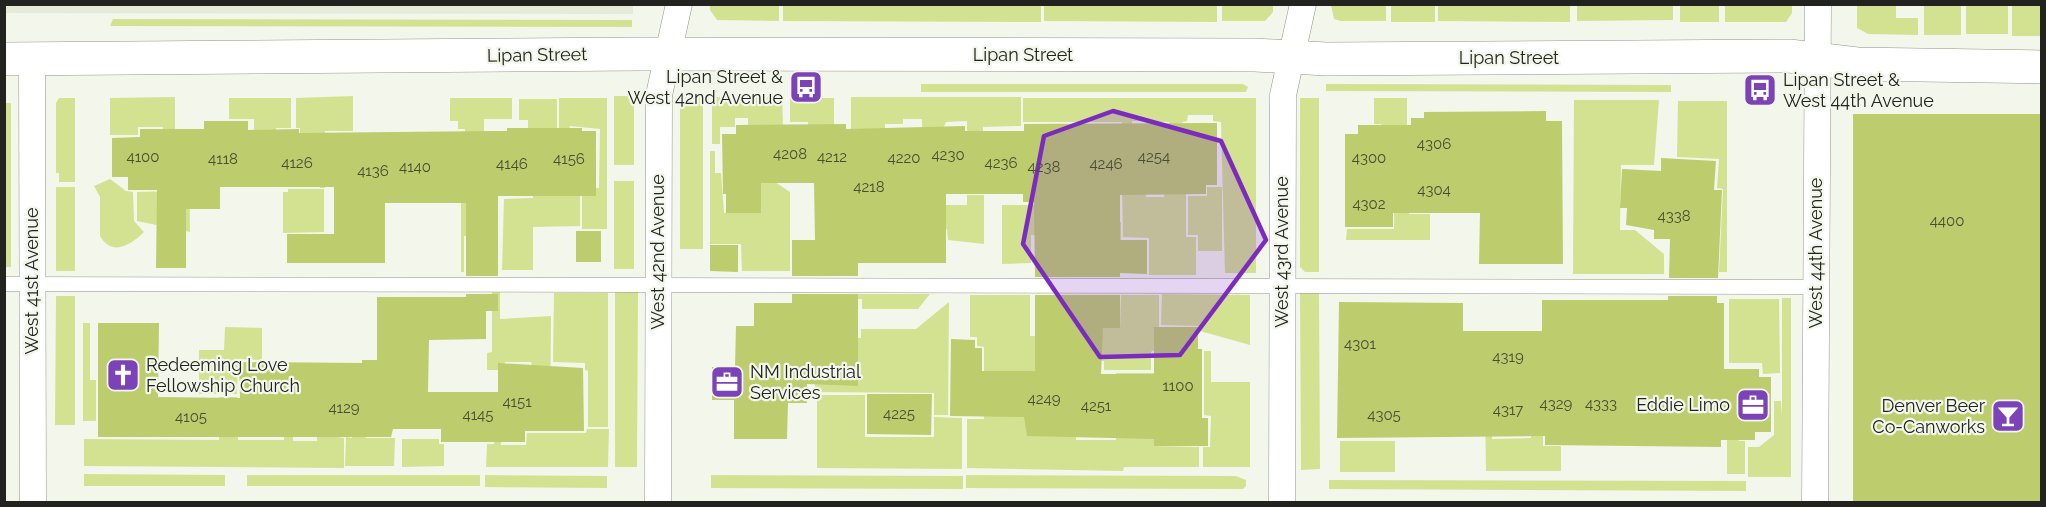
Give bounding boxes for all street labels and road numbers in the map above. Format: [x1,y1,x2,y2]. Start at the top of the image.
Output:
street label: Lipan Street [487,43,587,66]
street label: Lipan Street [973,44,1073,65]
street label: Lipan Street [1459,47,1559,68]
street label: West 42nd Avenue [647,174,668,330]
street label: West 43rd Avenue [1271,176,1292,328]
street label: West 44th Avenue [1805,177,1826,328]
street label: West 41st Avenue [21,207,42,354]

